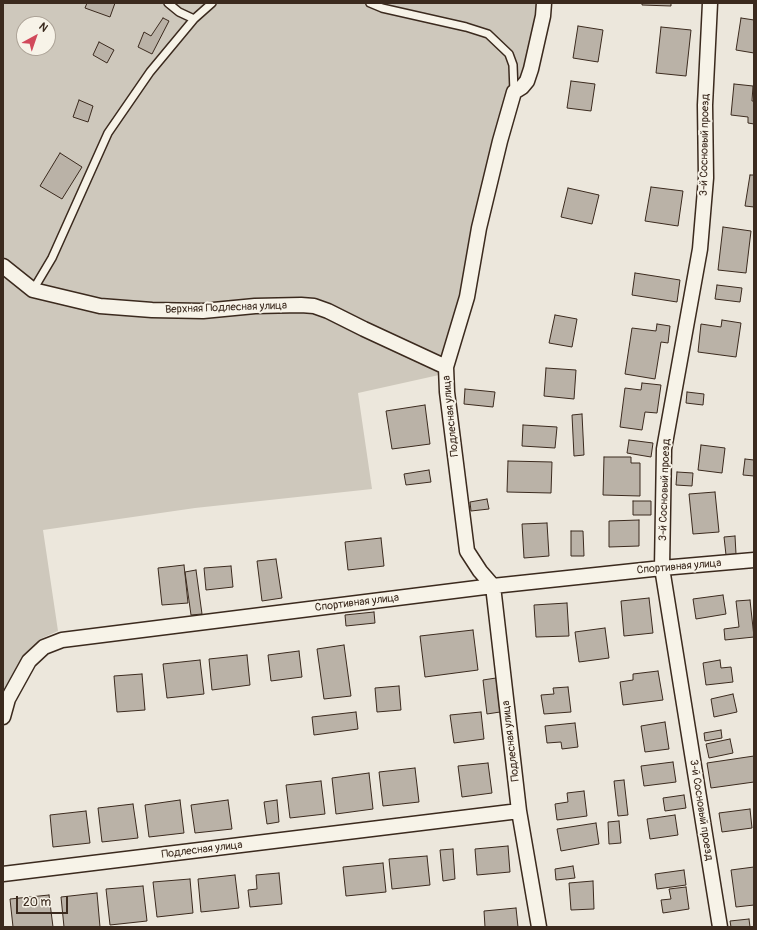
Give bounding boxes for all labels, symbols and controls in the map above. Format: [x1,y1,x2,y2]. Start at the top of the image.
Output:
north arrow [16,16,56,56]
text: N [36,20,50,35]
street label: 3-й Сосновый проезд [698,94,712,196]
street label: Верхняя Подлесная улица [165,299,287,317]
street label: Подлесная улица [440,375,462,457]
street label: 3-й Сосновый проезд [657,439,673,541]
street label: Спортивная улица [636,557,722,577]
street label: Спортивная улица [314,591,400,615]
street label: Подлесная улица [499,700,523,782]
street label: 3-й Сосновый проезд [686,758,716,862]
street label: Подлесная улица [161,838,243,862]
scale bar [18,888,70,914]
text: 20 m [23,895,51,910]

